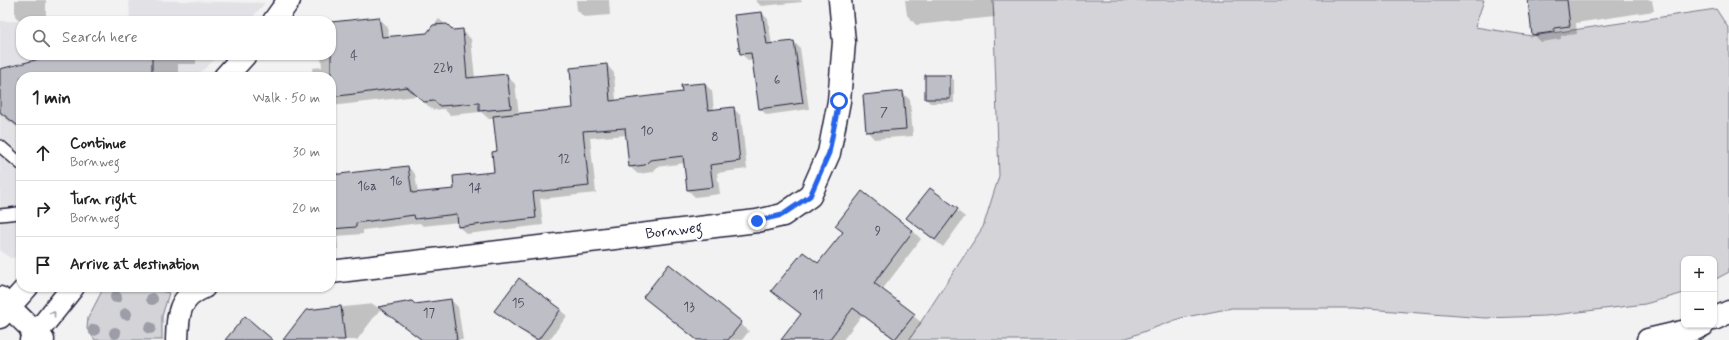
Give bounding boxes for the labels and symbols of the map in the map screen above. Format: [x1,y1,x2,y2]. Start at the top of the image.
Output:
house number: 4 [350,48,358,65]
house number: 22b [433,60,453,77]
house number: 6 [774,72,781,89]
route start [830,92,848,110]
house number: 7 [880,104,888,121]
house number: 10 [640,123,654,140]
house number: 8 [711,129,719,146]
house number: 12 [558,151,570,168]
house number: 16 [389,173,403,190]
house number: 16a [357,178,377,195]
house number: 14 [468,180,482,197]
route end [748,212,766,230]
street label: Bornweg [644,218,704,245]
house number: 9 [875,223,881,240]
house number: 11 [812,287,824,304]
house number: 15 [512,295,524,312]
house number: 13 [683,299,695,316]
house number: 17 [423,305,436,322]
one-way arrow [48,312,55,319]

